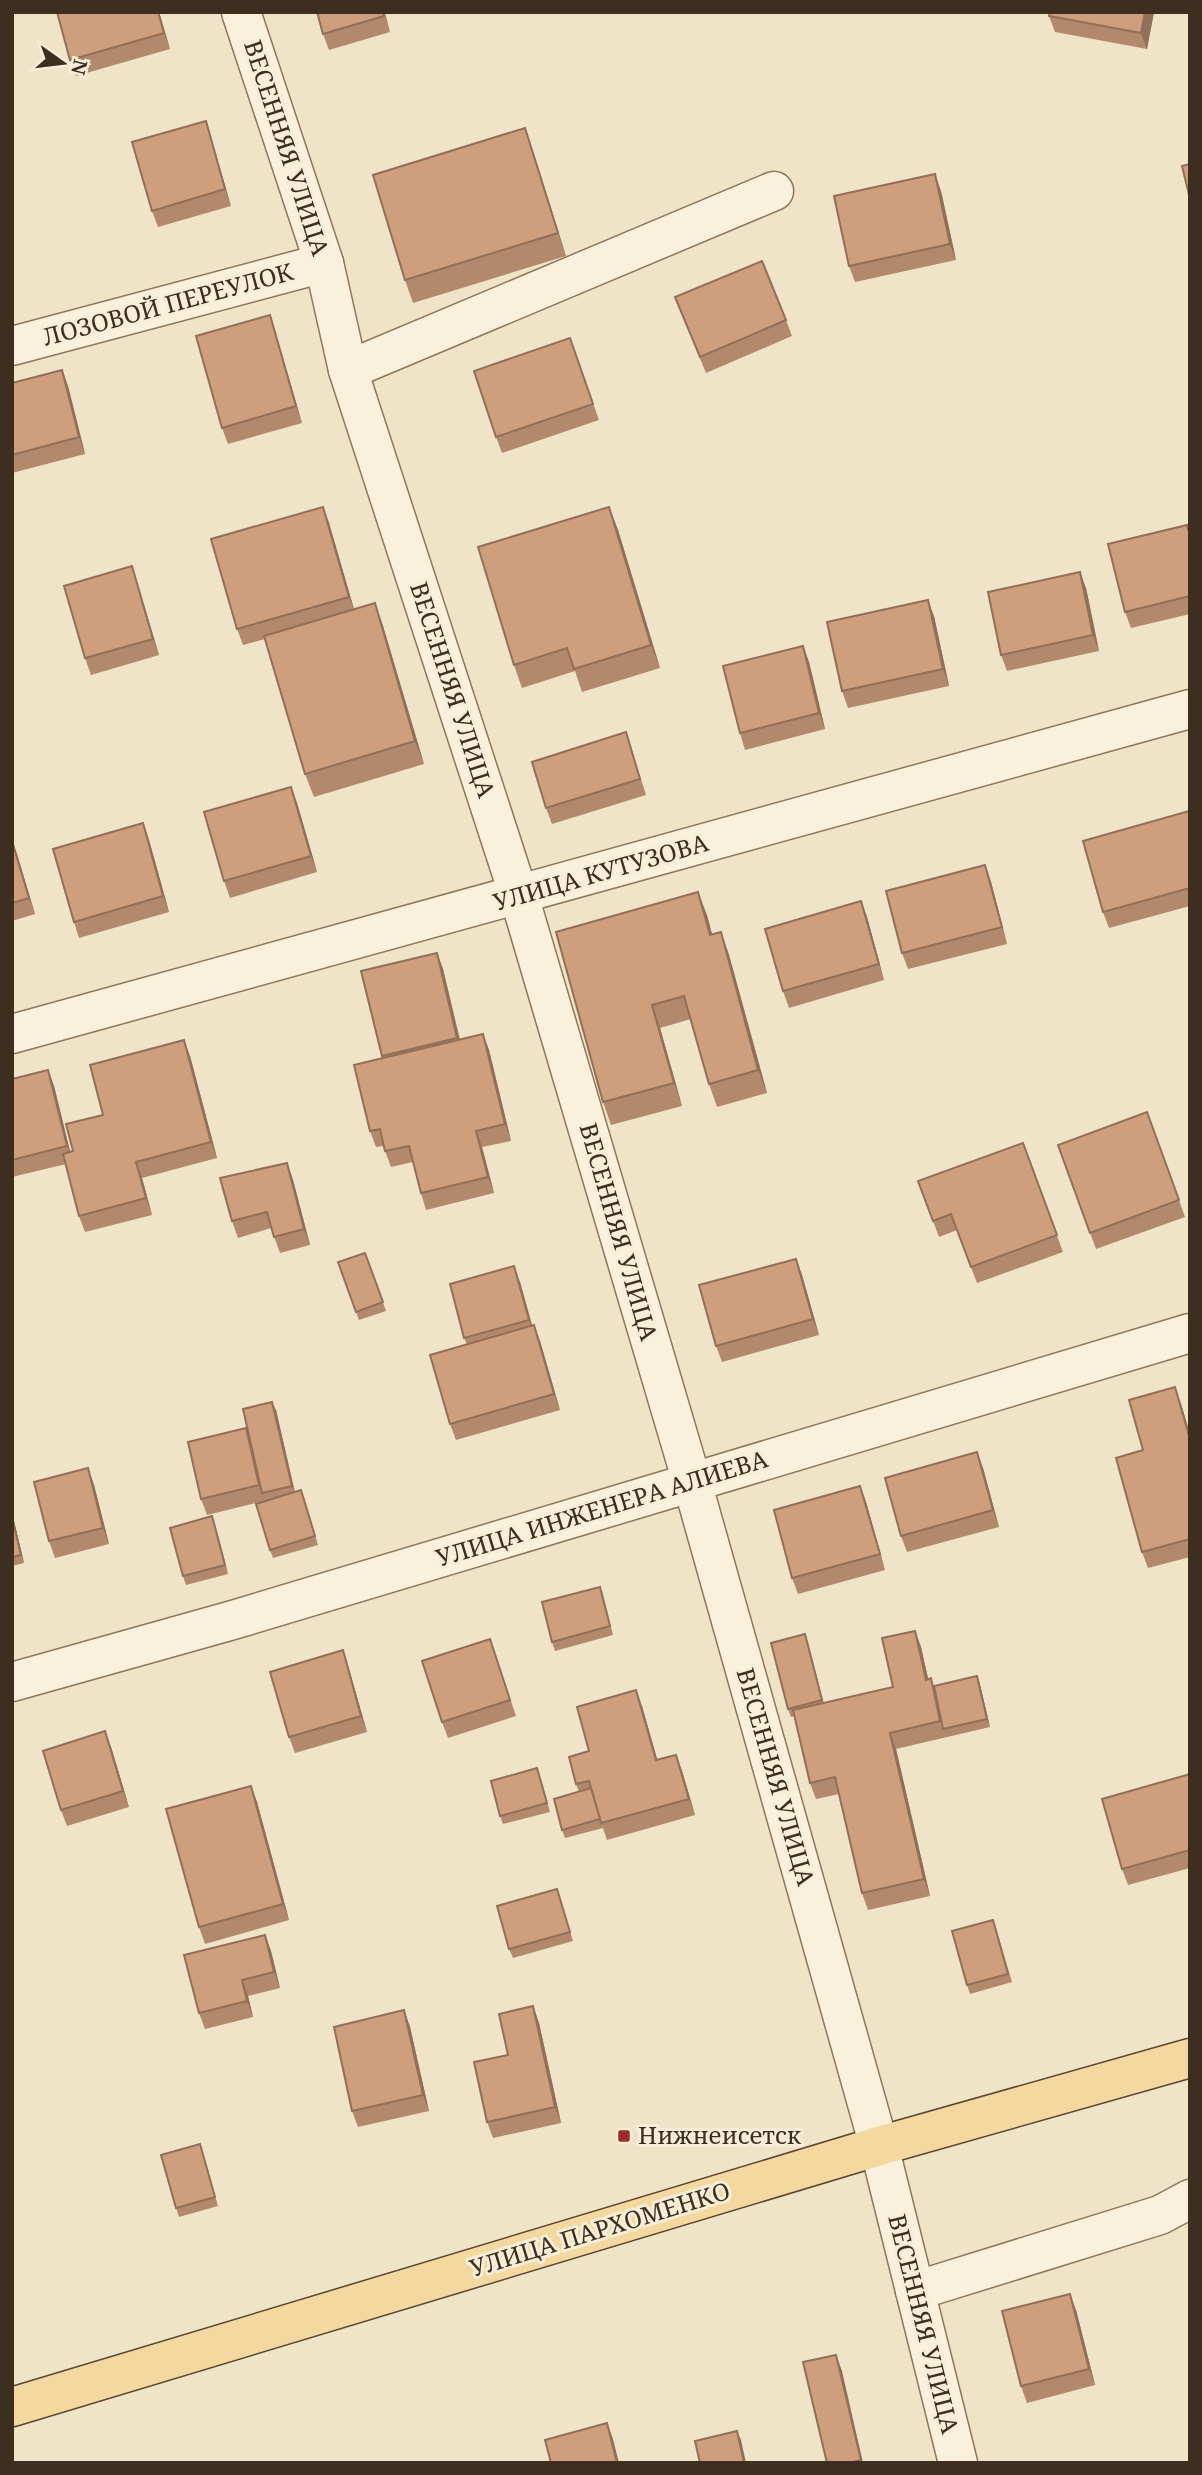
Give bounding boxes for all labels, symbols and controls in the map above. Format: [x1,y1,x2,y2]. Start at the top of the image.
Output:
north arrow [28,28,98,98]
street label: ВЕСЕННЯЯ УЛИЦА [237,35,338,260]
text: N [65,57,94,78]
street label: ЛОЗОВОЙ ПЕРЕУЛОК [39,254,298,353]
street label: ВЕСЕННЯЯ УЛИЦА [403,577,504,802]
street label: УЛИЦА КУТУЗОВА [489,825,712,918]
street label: ВЕСЕННЯЯ УЛИЦА [573,1119,666,1344]
street label: УЛИЦА ИНЖЕНЕРА АЛИЕВА [432,1441,772,1574]
street label: ВЕСЕННЯЯ УЛИЦА [730,1664,823,1889]
place label: Нижнеисетск [638,2118,802,2151]
marker: Нижнеисетск [616,2128,632,2144]
street label: УЛИЦА ПАРХОМЕНКО [465,2173,734,2284]
street label: ВЕСЕННЯЯ УЛИЦА [881,2210,968,2437]

